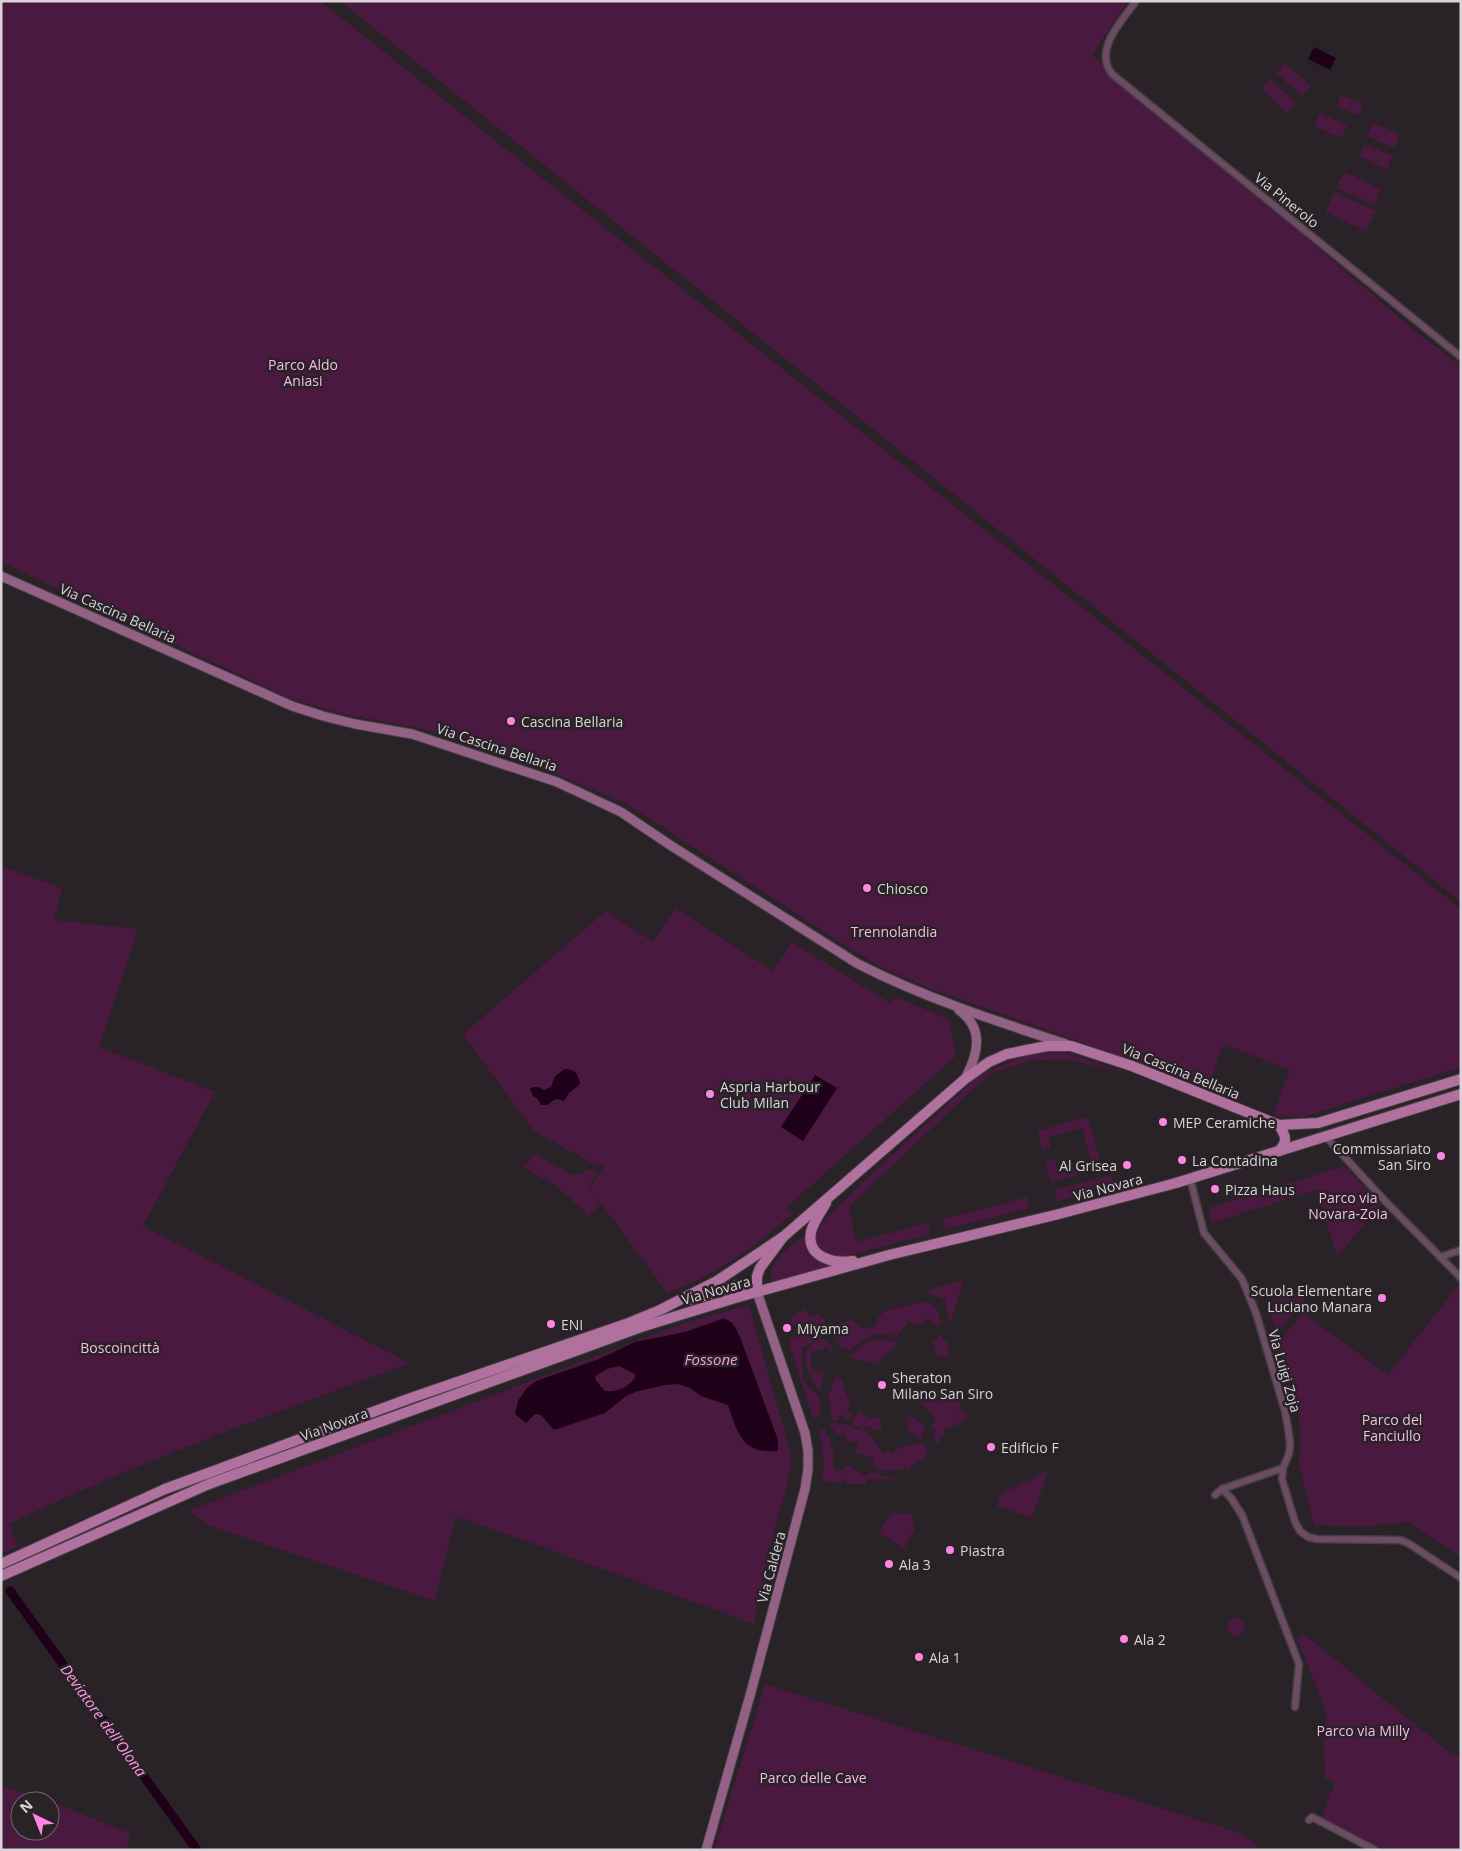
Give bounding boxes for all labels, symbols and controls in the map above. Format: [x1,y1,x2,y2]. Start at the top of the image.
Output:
street label: Via Pinerolo [1251,168,1323,232]
park label: Parco Aldo Aniasi [268,355,338,390]
street label: Via Cascina Bellaria [57,579,179,647]
place label: Cascina Bellaria [521,712,623,731]
marker: Cascina Bellaria [505,715,517,727]
street label: Via Cascina Bellaria [434,719,560,775]
place label: Chiosco [877,879,928,898]
marker: Chiosco [861,882,873,894]
park label: Trennolandia [851,922,937,941]
street label: Via Cascina Bellaria [1119,1039,1243,1103]
place label: Aspria Harbour Club Milan [720,1077,820,1112]
marker: Aspria Harbour Club Milan [704,1088,716,1100]
place label: MEP Ceramiche [1173,1113,1275,1132]
marker: MEP Ceramiche [1157,1116,1169,1128]
place label: Commissariato San Siro [1333,1139,1431,1174]
marker: Commissariato San Siro [1435,1150,1447,1162]
place label: La Contadina [1192,1151,1278,1170]
marker: La Contadina [1176,1154,1188,1166]
place label: Al Grisea [1059,1156,1117,1175]
marker: Al Grisea [1121,1159,1133,1171]
street label: Via Novara [1071,1169,1145,1205]
place label: Pizza Haus [1225,1180,1295,1199]
marker: Pizza Haus [1209,1183,1221,1195]
park label: Parco via Novara-Zoia [1308,1188,1388,1223]
street label: Via Novara [679,1271,753,1309]
place label: Scuola Elementare Luciano Manara [1251,1281,1372,1316]
marker: Scuola Elementare Luciano Manara [1376,1292,1388,1304]
place label: ENI [561,1315,583,1334]
marker: ENI [545,1318,557,1330]
place label: Miyama [797,1319,849,1338]
marker: Miyama [781,1322,793,1334]
street label: Via Luigi Zoja [1264,1327,1306,1415]
park label: Boscoincittà [80,1338,160,1357]
water label: Fossone [684,1349,738,1369]
place label: Sheraton Milano San Siro [892,1368,993,1403]
marker: Sheraton Milano San Siro [876,1379,888,1391]
street label: Via Novara [298,1403,370,1445]
park label: Parco del Fanciullo [1362,1410,1422,1445]
place label: Edificio F [1001,1438,1059,1457]
marker: Edificio F [985,1441,997,1453]
street label: Via Caldera [752,1529,790,1605]
place label: Piastra [960,1541,1005,1560]
marker: Piastra [944,1544,956,1556]
place label: Ala 3 [899,1555,931,1574]
marker: Ala 3 [883,1558,895,1570]
place label: Ala 2 [1134,1630,1166,1649]
marker: Ala 2 [1118,1633,1130,1645]
place label: Ala 1 [929,1648,961,1667]
marker: Ala 1 [913,1651,925,1663]
water label: Deviatore dell'Olona [56,1660,152,1781]
park label: Parco via Milly [1317,1721,1410,1740]
park label: Parco delle Cave [759,1768,867,1787]
north arrow [10,1791,60,1841]
text: N [15,1795,36,1817]

